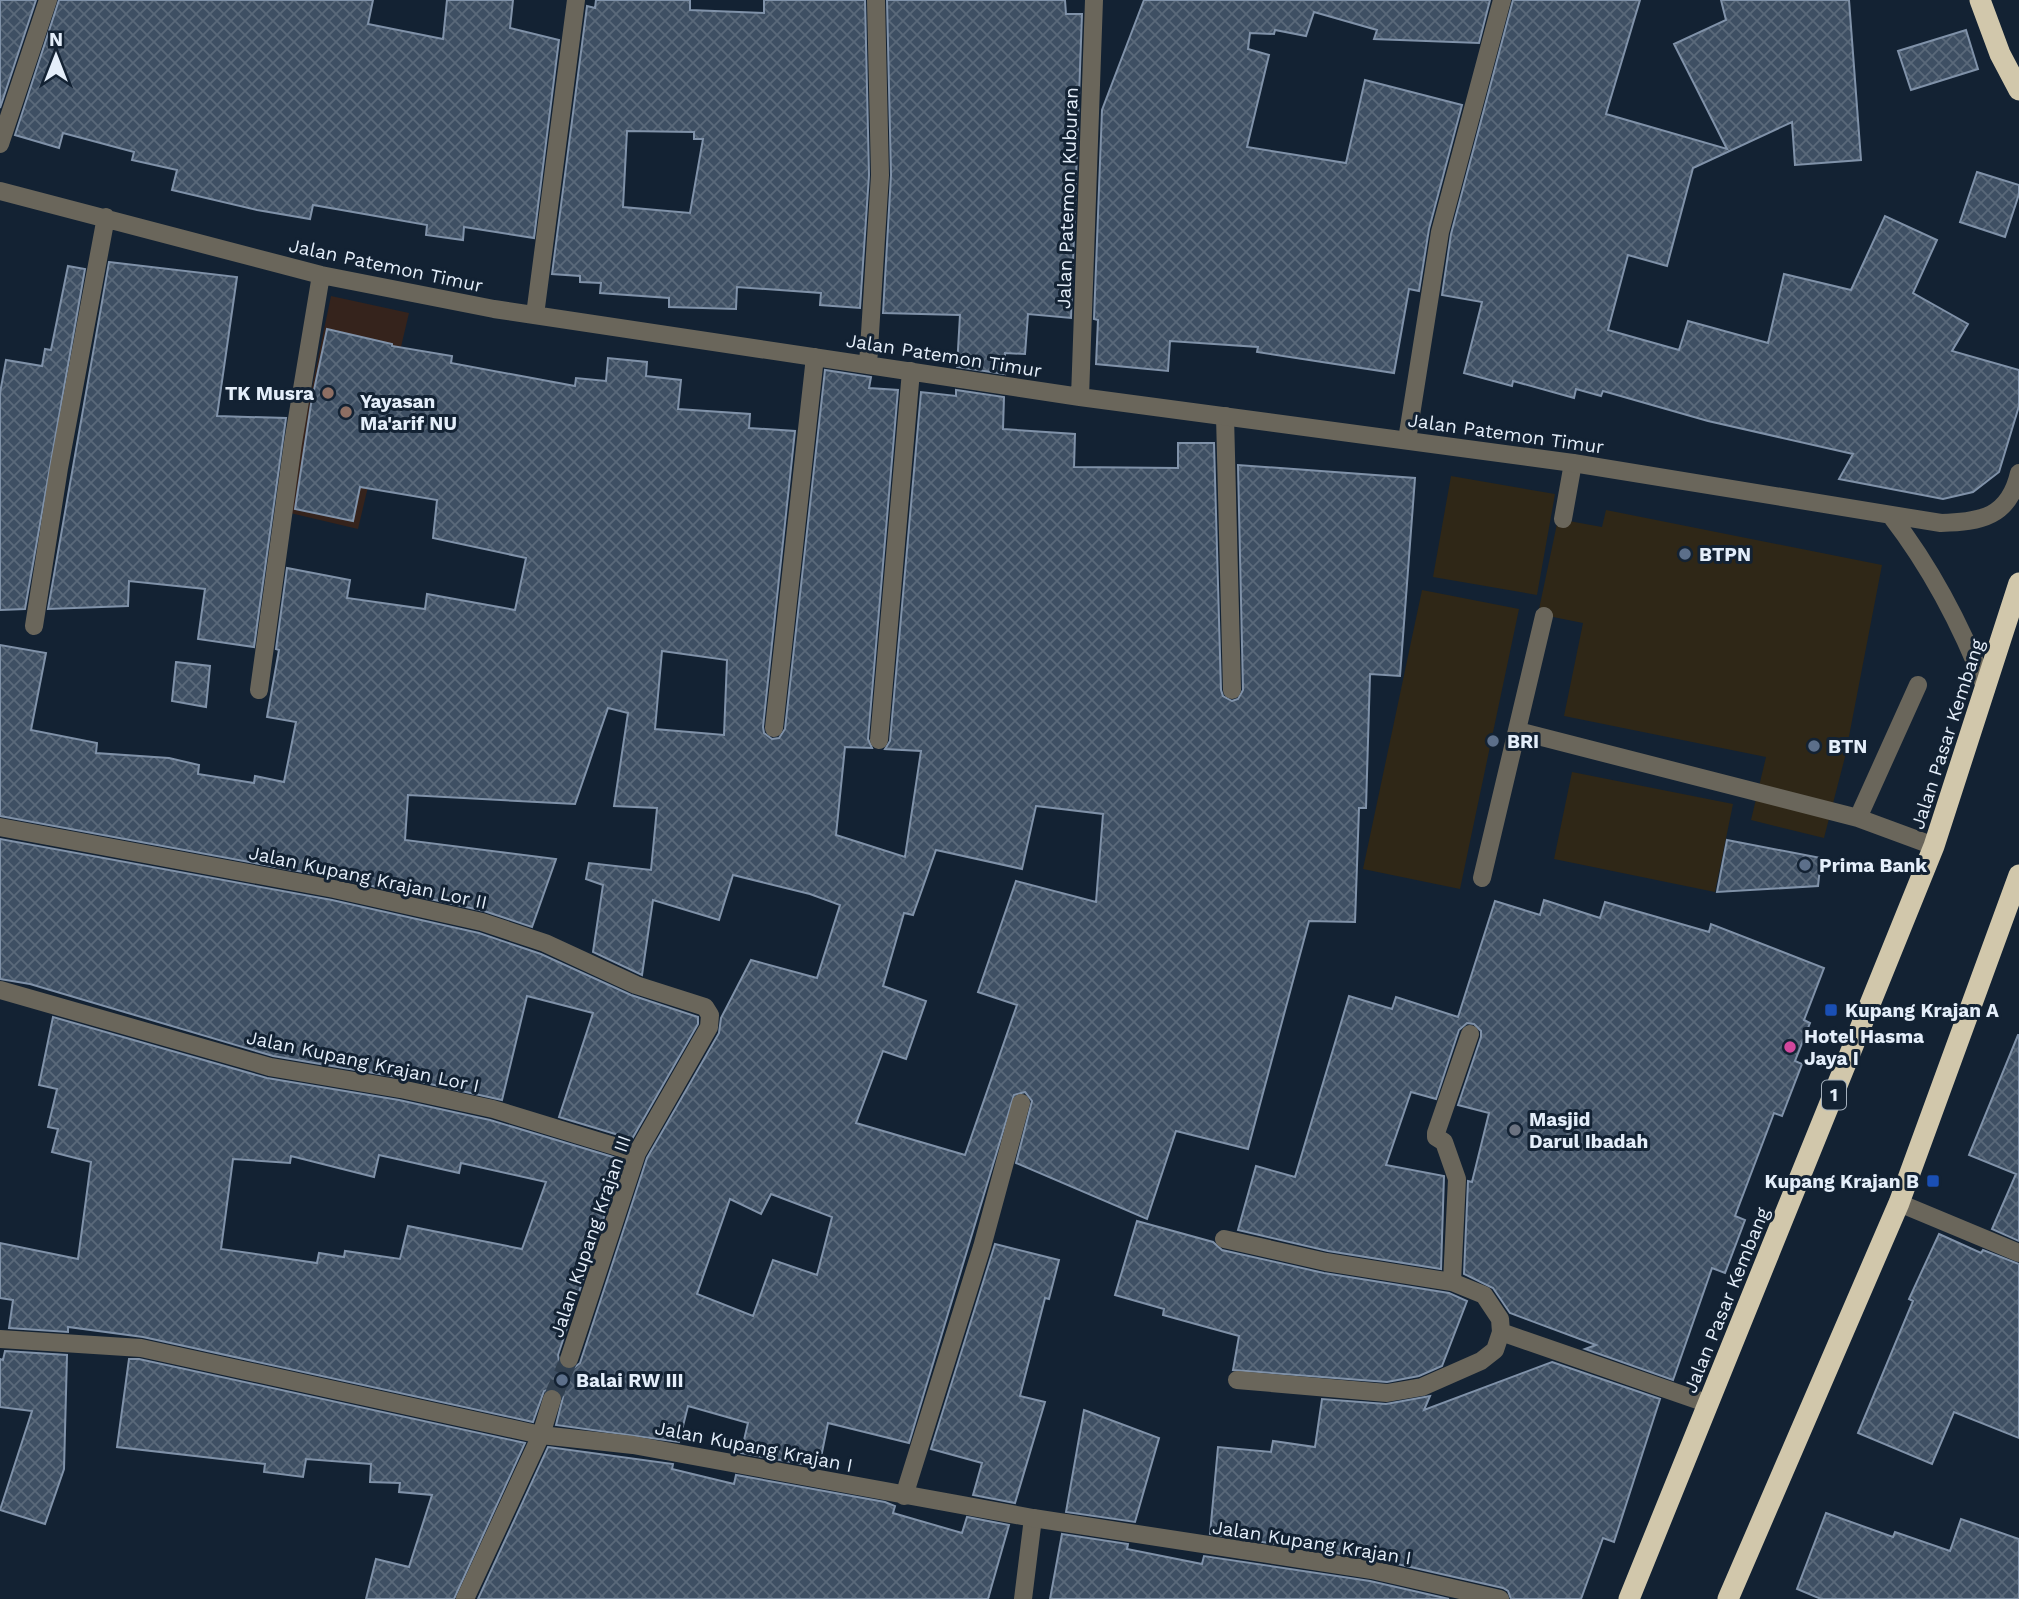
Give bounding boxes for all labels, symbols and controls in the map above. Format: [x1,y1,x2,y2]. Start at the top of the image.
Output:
north arrow [21,21,91,91]
text: N [49,28,63,51]
street label: Jalan Patemon Kuburan [1052,87,1083,309]
street label: Jalan Patemon Timur [287,234,485,297]
street label: Jalan Patemon Timur [844,329,1044,382]
place label: TK Musra [225,382,314,405]
marker: TK Musra [320,385,336,401]
place label: Yayasan Ma'arif NU [360,390,457,435]
marker: Yayasan Ma'arif NU [338,404,354,420]
street label: Jalan Patemon Timur [1406,408,1606,459]
place label: BTPN [1699,543,1751,566]
marker: BTPN [1677,546,1693,562]
street label: Jalan Pasar Kembang [1906,636,1989,832]
place label: BRI [1507,730,1539,753]
marker: BRI [1485,733,1501,749]
place label: BTN [1828,735,1867,758]
marker: BTN [1806,738,1822,754]
street label: Jalan Kupang Krajan Lor II [247,841,489,914]
place label: Prima Bank [1819,854,1927,877]
marker: Prima Bank [1797,857,1813,873]
place label: Kupang Krajan A [1845,999,1999,1022]
marker: Kupang Krajan A [1823,1002,1839,1018]
place label: Hotel Hasma Jaya I [1804,1025,1924,1070]
street label: Jalan Kupang Krajan Lor I [244,1026,481,1097]
marker: Hotel Hasma Jaya I [1782,1039,1798,1055]
road number: 1 [1822,1080,1846,1110]
place label: Masjid Darul Ibadah [1529,1108,1648,1153]
marker: Masjid Darul Ibadah [1507,1122,1523,1138]
street label: Jalan Kupang Krajan III [545,1132,636,1340]
place label: Kupang Krajan B [1765,1170,1919,1193]
marker: Kupang Krajan B [1925,1173,1941,1189]
street label: Jalan Pasar Kembang [1679,1203,1775,1396]
place label: Balai RW III [576,1369,684,1392]
marker: Balai RW III [554,1372,570,1388]
street label: Jalan Kupang Krajan I [653,1416,855,1477]
street label: Jalan Kupang Krajan I [1211,1515,1413,1570]

